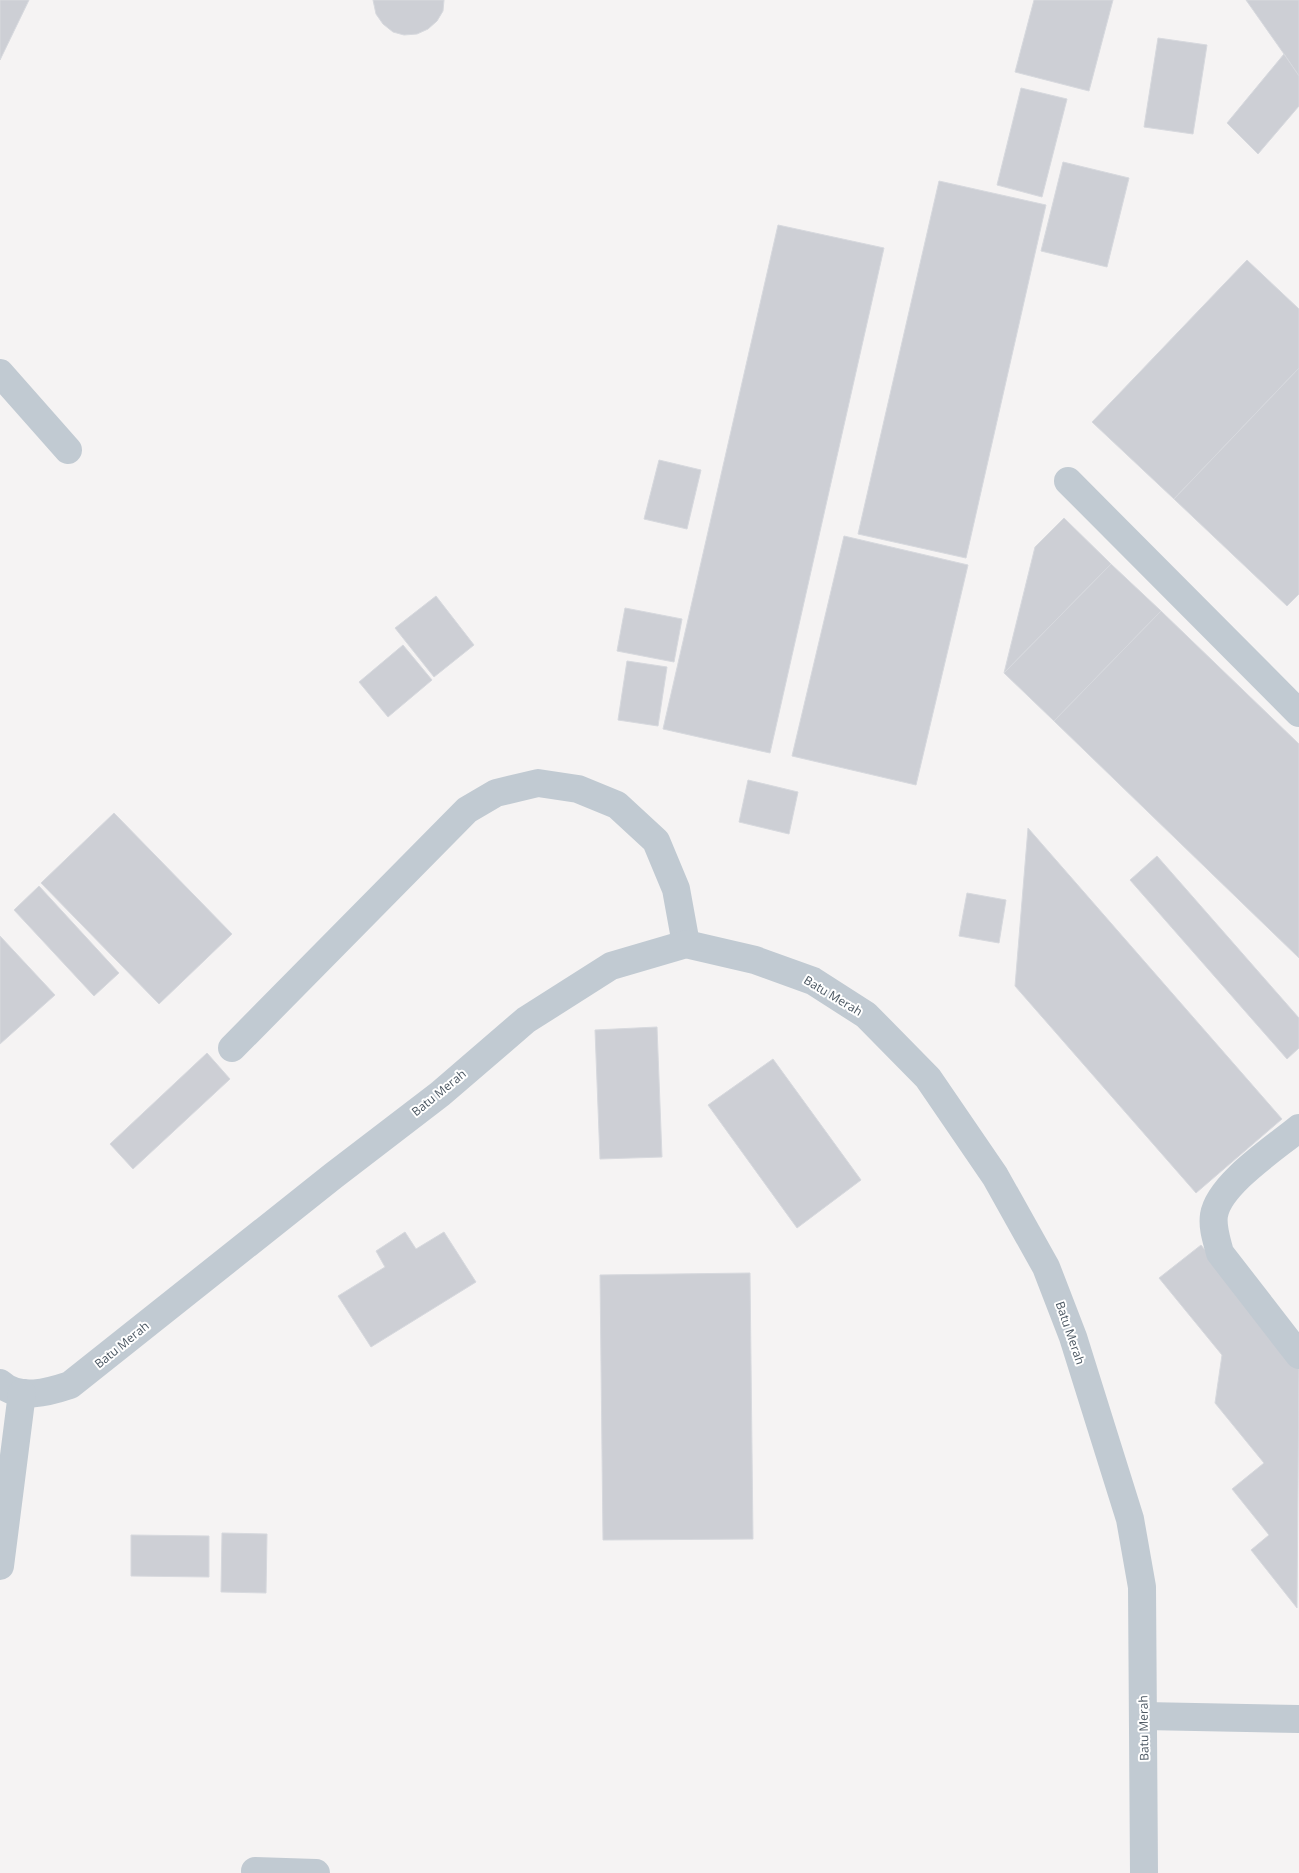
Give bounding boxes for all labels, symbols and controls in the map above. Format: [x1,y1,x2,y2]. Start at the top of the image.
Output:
street label: Batu Merah [801,971,866,1020]
street label: Batu Merah [408,1065,470,1120]
street label: Batu Merah [1052,1299,1089,1367]
street label: Batu Merah [91,1317,153,1372]
street label: Batu Merah [1134,1695,1153,1761]

